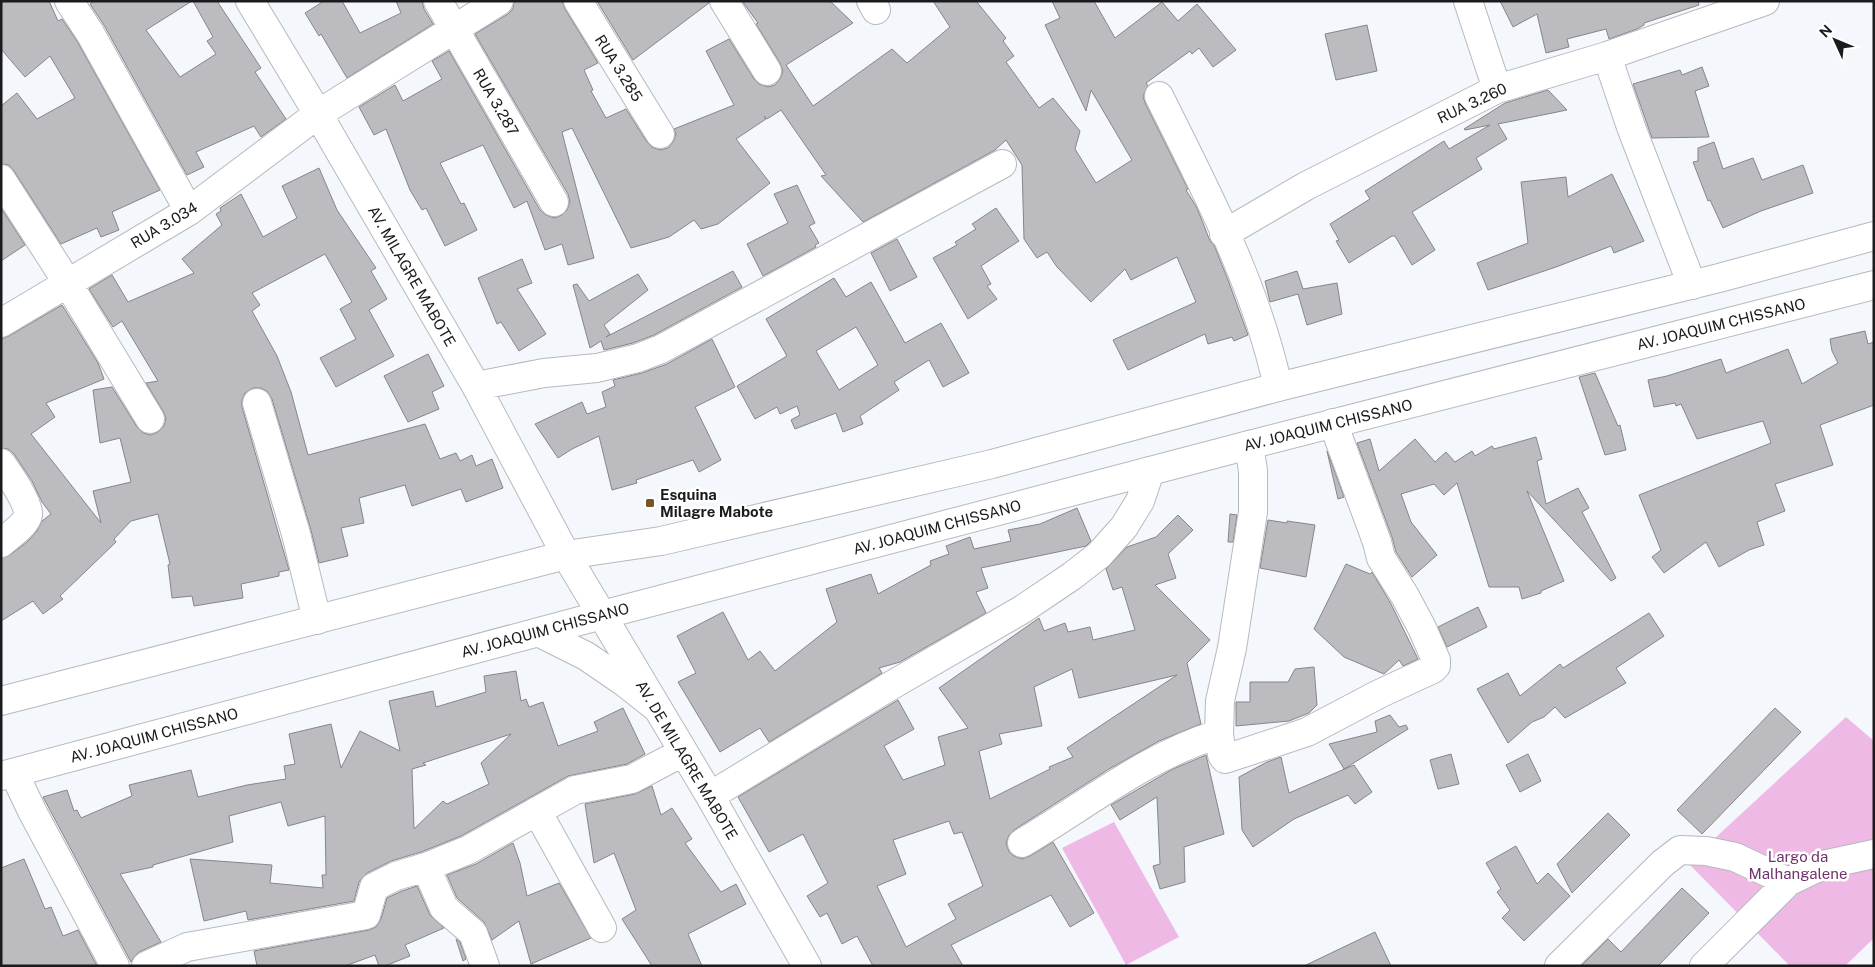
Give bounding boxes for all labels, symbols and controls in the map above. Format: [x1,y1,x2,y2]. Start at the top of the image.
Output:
north arrow [1810,15,1860,65]
text: N [1816,21,1835,40]
street label: RUA 3.285 [592,31,646,105]
street label: RUA 3.287 [470,65,522,139]
street label: RUA 3.260 [1435,80,1509,126]
street label: RUA 3.034 [128,198,200,252]
street label: AV. MILAGRE MABOTE [365,203,459,349]
street label: AV. JOAQUIM CHISSANO [1635,295,1807,353]
street label: AV. JOAQUIM CHISSANO [1242,396,1414,454]
place label: Esquina Milagre Mabote [660,486,773,520]
street label: AV. JOAQUIM CHISSANO [851,496,1023,558]
marker: Esquina Milagre Mabote [644,497,656,509]
street label: AV. JOAQUIM CHISSANO [459,599,631,661]
street label: AV. DE MILAGRE MABOTE [633,677,741,843]
street label: AV. JOAQUIM CHISSANO [68,704,240,766]
park label: Largo da Malhangalene [1749,848,1847,882]

